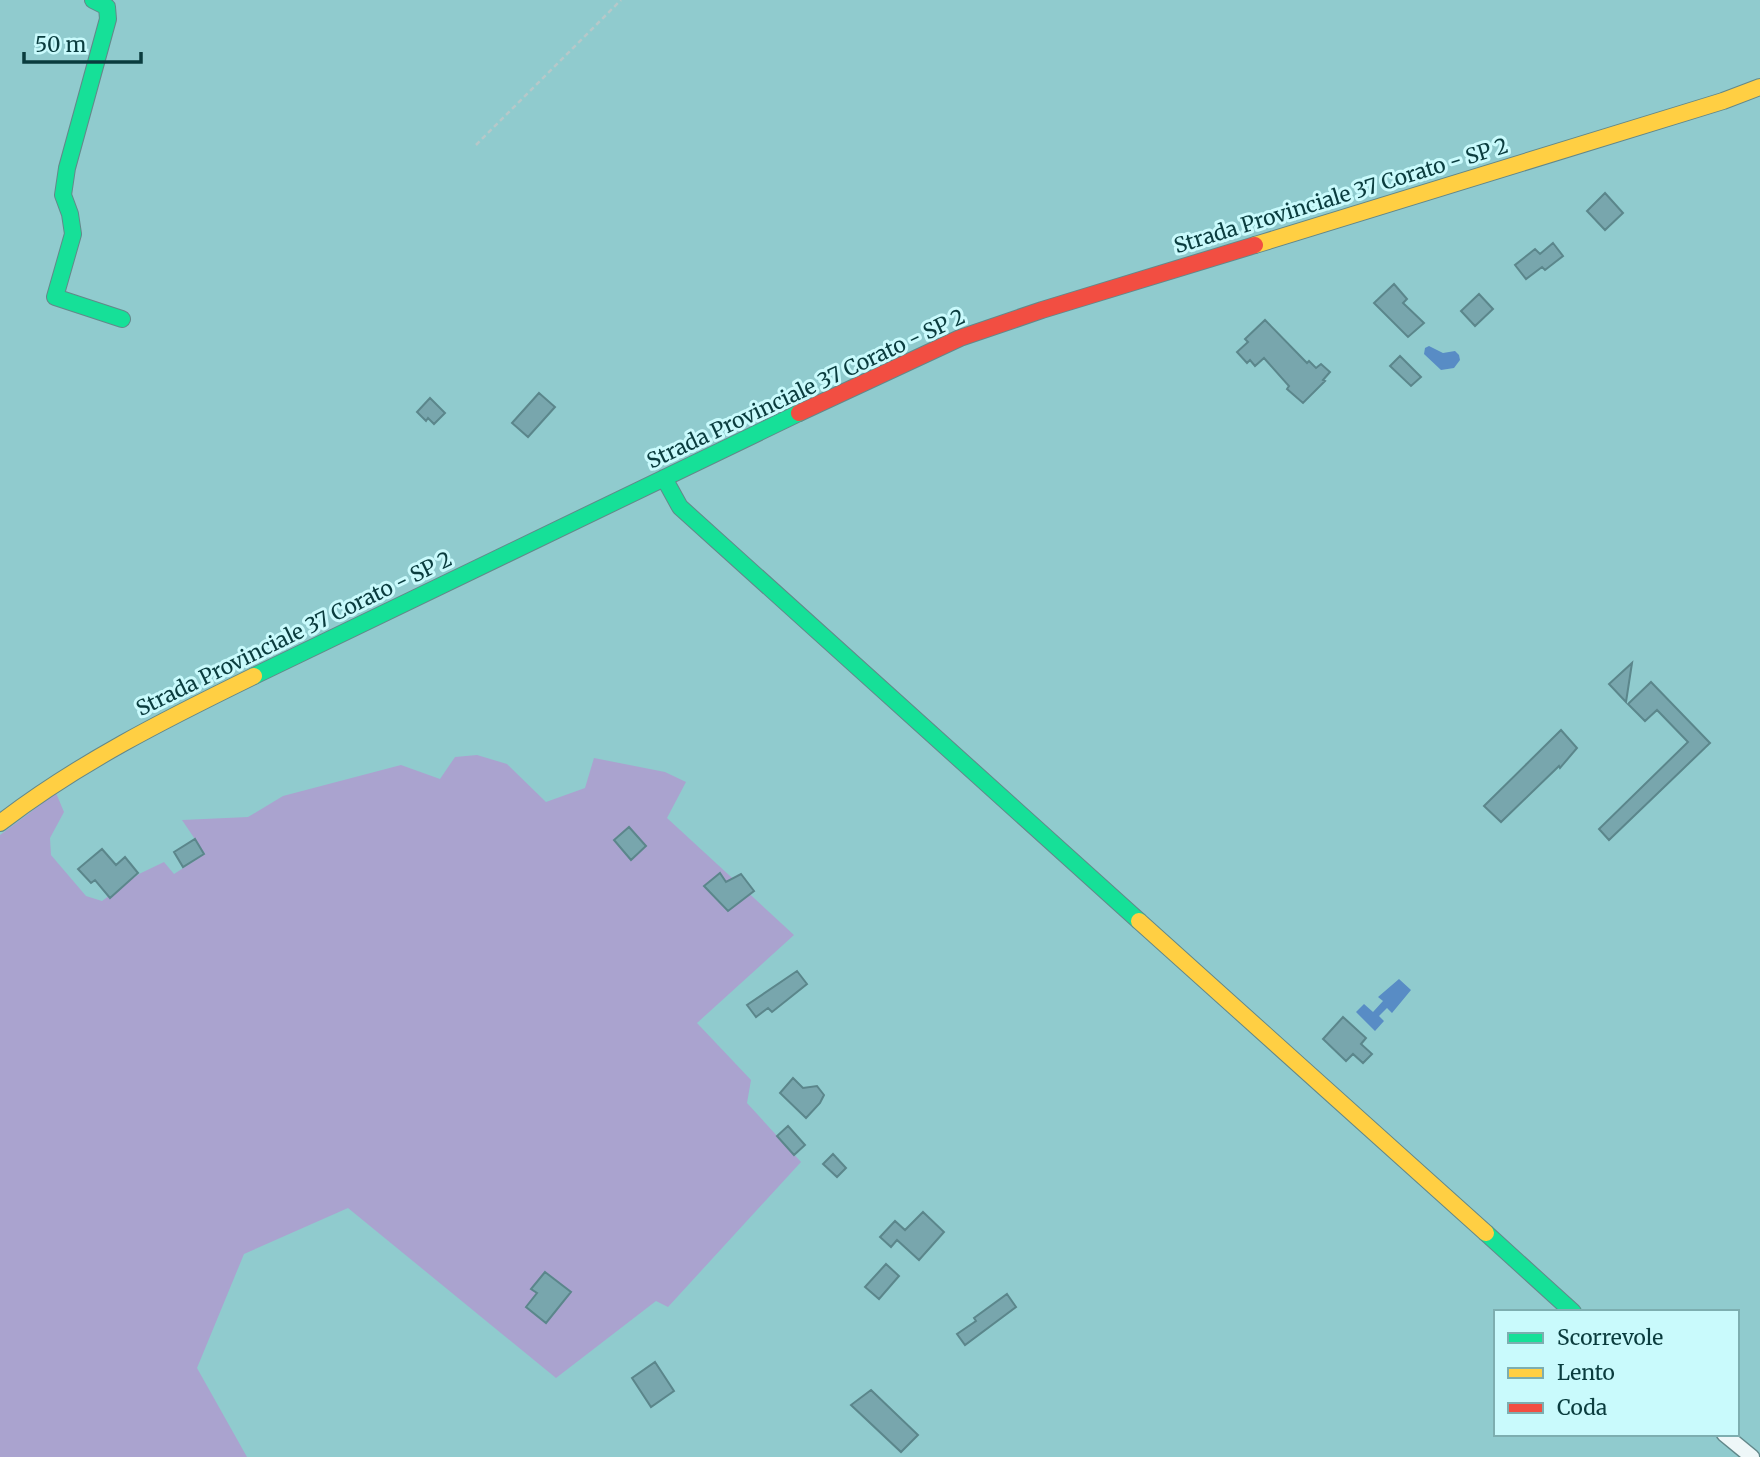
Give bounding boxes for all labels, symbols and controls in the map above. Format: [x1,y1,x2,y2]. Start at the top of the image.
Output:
scale bar [24,21,142,65]
text: 50 m [35,31,86,58]
street label: Strada Provinciale 37 Corato - SP 2 [1170,132,1511,259]
street label: Strada Provinciale 37 Corato - SP 2 [642,303,969,474]
street label: Strada Provinciale 37 Corato - SP 2 [131,545,456,722]
legend [1494,1310,1739,1436]
text: Scorrevole [1557,1324,1663,1351]
text: Lento [1557,1359,1615,1386]
text: Coda [1557,1394,1607,1421]

